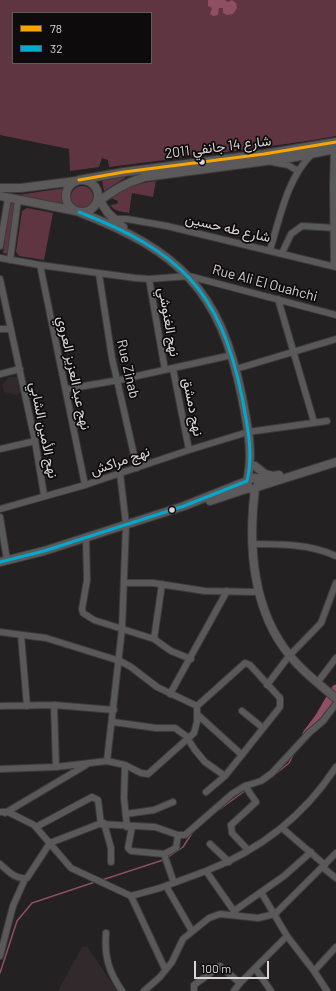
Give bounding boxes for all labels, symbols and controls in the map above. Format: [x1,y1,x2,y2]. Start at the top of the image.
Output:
legend [12,12,152,64]
text: 78 [50,21,62,35]
text: 32 [50,41,63,55]
street label: شارع 14 جانفي 2011 [164,132,272,162]
unlabelled marker [197,157,207,167]
street label: شارع طه حسين [184,210,272,246]
street label: Rue Ali El Ouahchi [211,261,319,305]
street label: نهج الغنوشي [155,286,183,358]
street label: نهج عبد العزيز العروي [54,314,94,432]
street label: Rue Zinab [113,338,143,400]
street label: نهج دمشق [179,376,207,438]
street label: نهج الأمين الشابي [26,380,62,480]
street label: نهج مراكش [88,443,152,479]
unlabelled marker [167,505,177,515]
scale bar [196,953,271,979]
text: 100 m [201,961,231,975]

